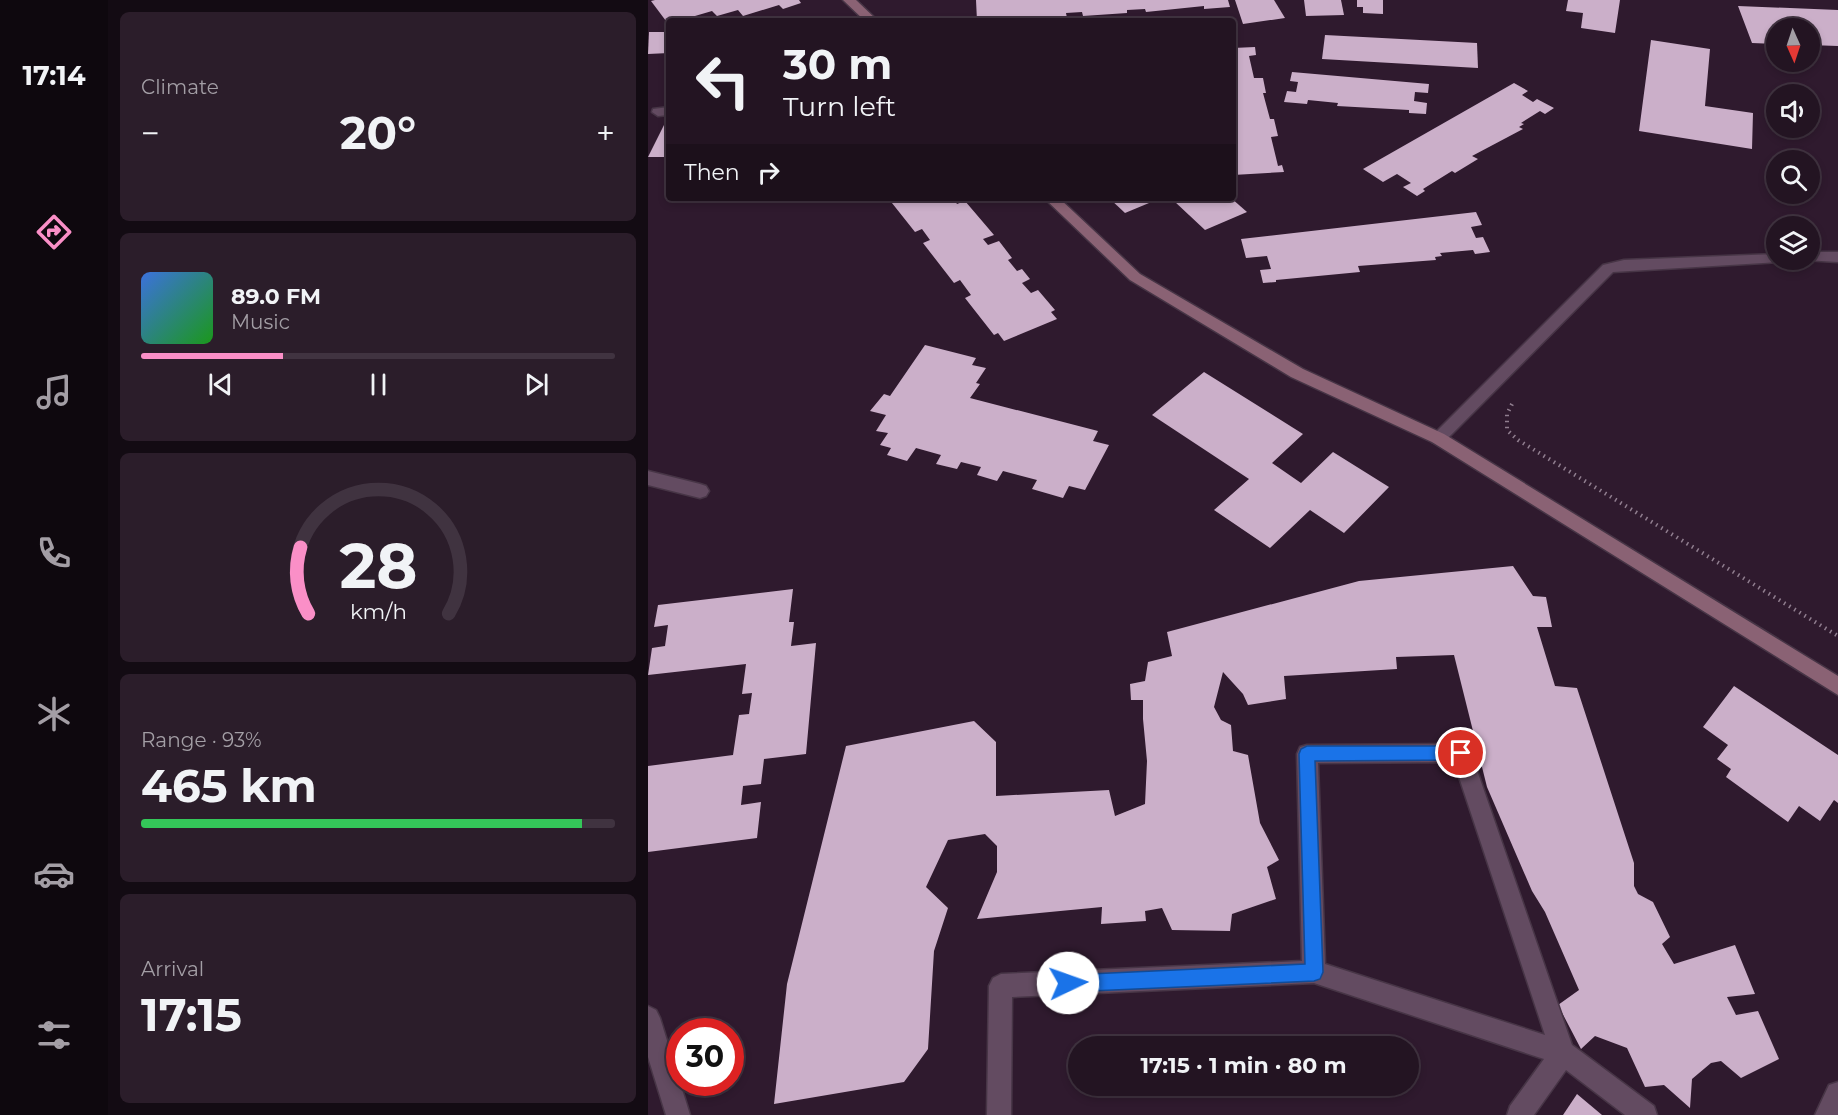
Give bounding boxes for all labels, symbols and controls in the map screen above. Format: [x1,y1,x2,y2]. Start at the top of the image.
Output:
north arrow [1766,18,1820,72]
map controls [1766,18,1820,270]
text: 30 m [783,38,892,90]
icon: left [684,42,762,120]
text: 17:14 [22,59,86,92]
text: Climate [141,75,219,99]
button: sound [1766,84,1820,138]
text: Turn left [783,90,896,123]
text: 20° [340,105,416,160]
text: − [141,113,160,153]
text: + [596,113,615,153]
button: search [1766,150,1820,204]
icon: right [752,156,785,189]
text: Then [684,159,740,186]
icon: directions [33,211,75,253]
button: layers [1766,216,1820,270]
text: 89.0 FM [231,283,321,310]
text: Music [231,310,290,334]
icon: previous [204,368,237,401]
icon: pause [362,368,395,401]
icon: next [520,368,553,401]
icon: music [33,371,75,413]
text: 28 [339,529,417,605]
icon: phone [33,532,75,574]
text: km/h [349,599,407,625]
icon: climate [33,693,75,735]
pin [1435,727,1486,778]
text: Range · 93% [141,728,262,752]
icon: arrive [1444,736,1477,769]
text: 465 km [141,758,317,813]
icon: car [33,853,75,895]
position arrow [1036,951,1100,1015]
text: Arrival [141,957,204,981]
text: 17:15 [141,987,242,1042]
icon: filters [33,1014,75,1056]
speed limit sign: 30 [666,1018,744,1096]
text: 17:15 · 1 min · 80 m [1140,1052,1347,1079]

